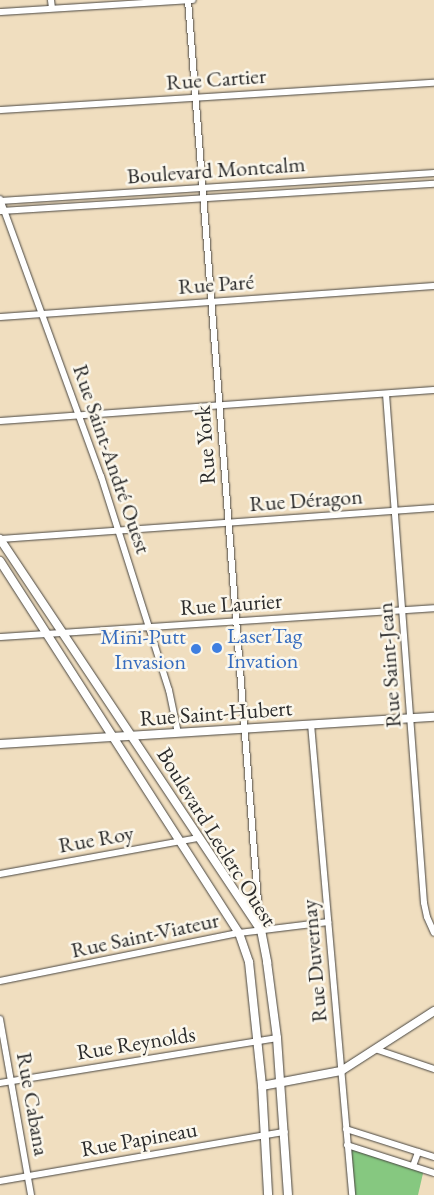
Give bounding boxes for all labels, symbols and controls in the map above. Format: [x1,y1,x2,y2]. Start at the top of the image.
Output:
street label: Rue Cartier [165,62,267,96]
street label: Boulevard Montcalm [126,151,306,189]
street label: Rue Paré [177,268,255,300]
street label: Rue Saint-André Ouest [67,361,157,557]
street label: Rue York [189,405,221,485]
street label: Rue Déragon [248,483,364,517]
street label: Rue Laurier [179,587,283,621]
street label: Rue Saint-Jean [371,601,407,729]
place label: LaserTag Invation [227,622,302,674]
place label: Mini-Putt Invasion [100,623,186,674]
marker: LaserTag Invation [211,642,223,654]
marker: Mini-Putt Invasion [190,643,202,655]
street label: Rue Saint-Hubert [139,695,293,731]
street label: Boulevard Leclerc Ouest [151,743,283,931]
street label: Rue Roy [56,819,136,859]
street label: Rue Duvernay [295,898,333,1024]
street label: Rue Saint-Viateur [69,906,221,964]
street label: Rue Reynolds [75,1021,197,1065]
street label: Rue Cabana [11,1050,55,1158]
street label: Rue Papineau [79,1116,199,1162]

